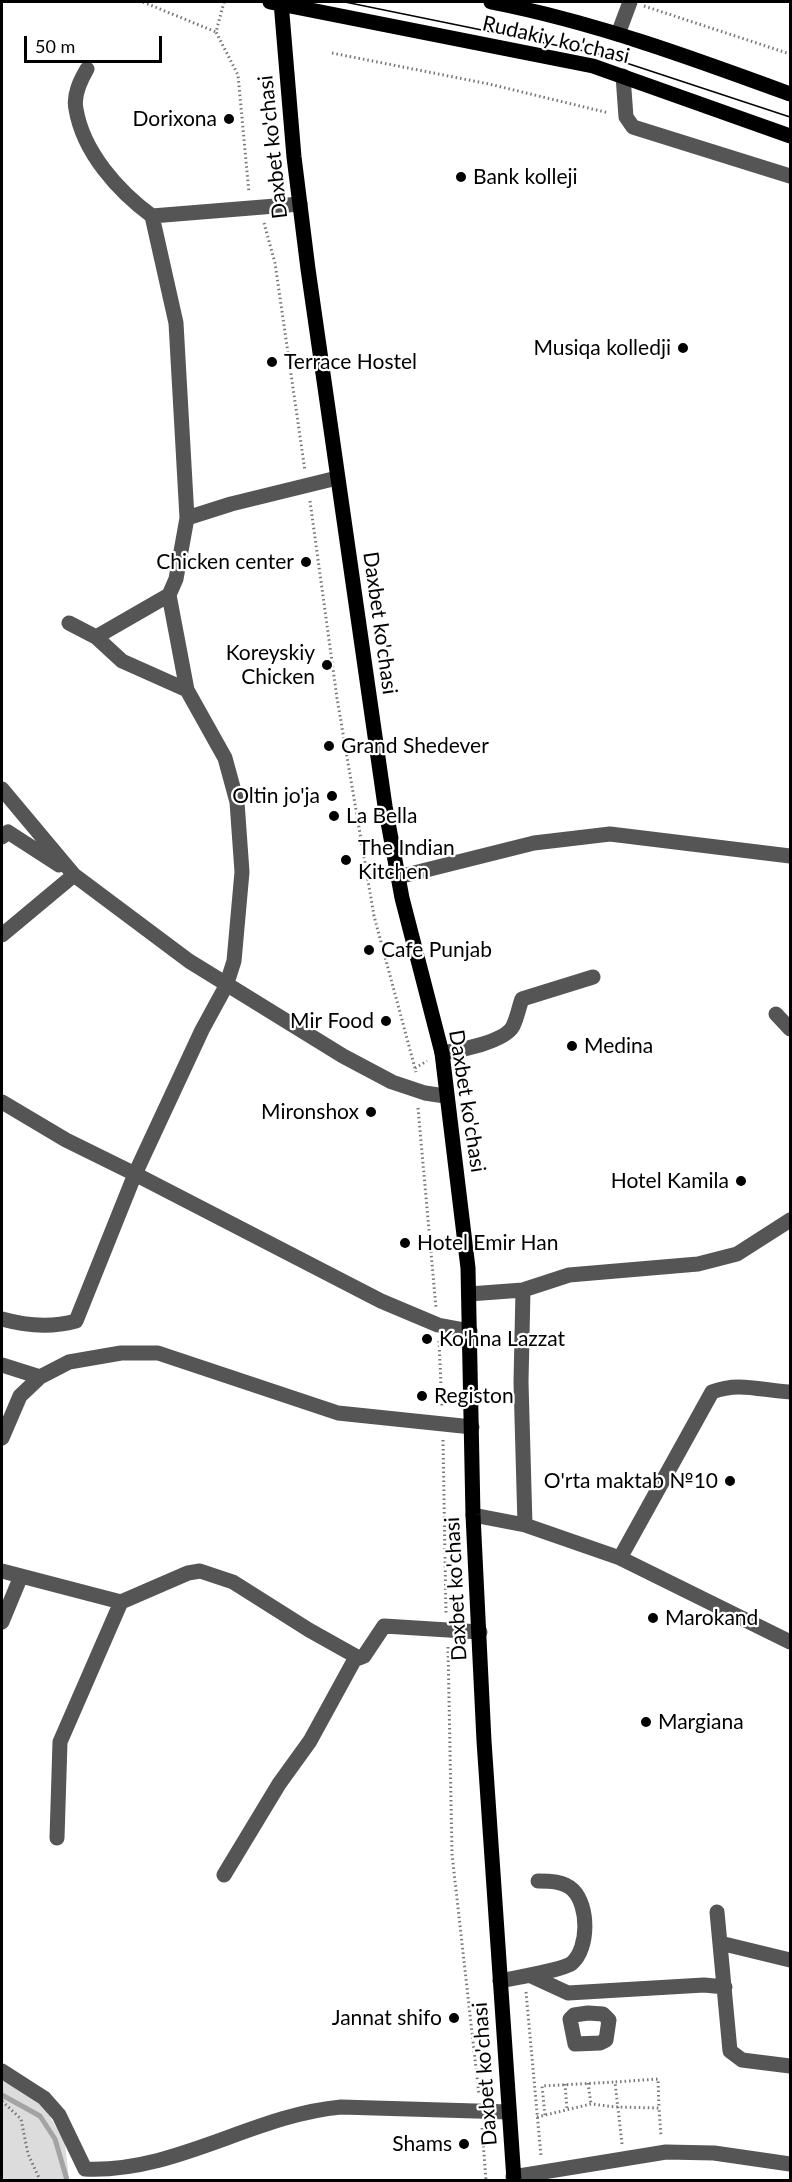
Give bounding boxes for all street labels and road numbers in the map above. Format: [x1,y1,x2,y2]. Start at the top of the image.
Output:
street label: Rudakiy ko'chasi [480,11,632,69]
street label: Daxbet ko'chasi [253,74,293,220]
street label: Daxbet ko'chasi [358,550,402,696]
street label: Daxbet ko'chasi [443,1028,491,1174]
street label: Daxbet ko'chasi [440,1516,472,1662]
street label: Daxbet ko'chasi [467,2001,503,2147]

